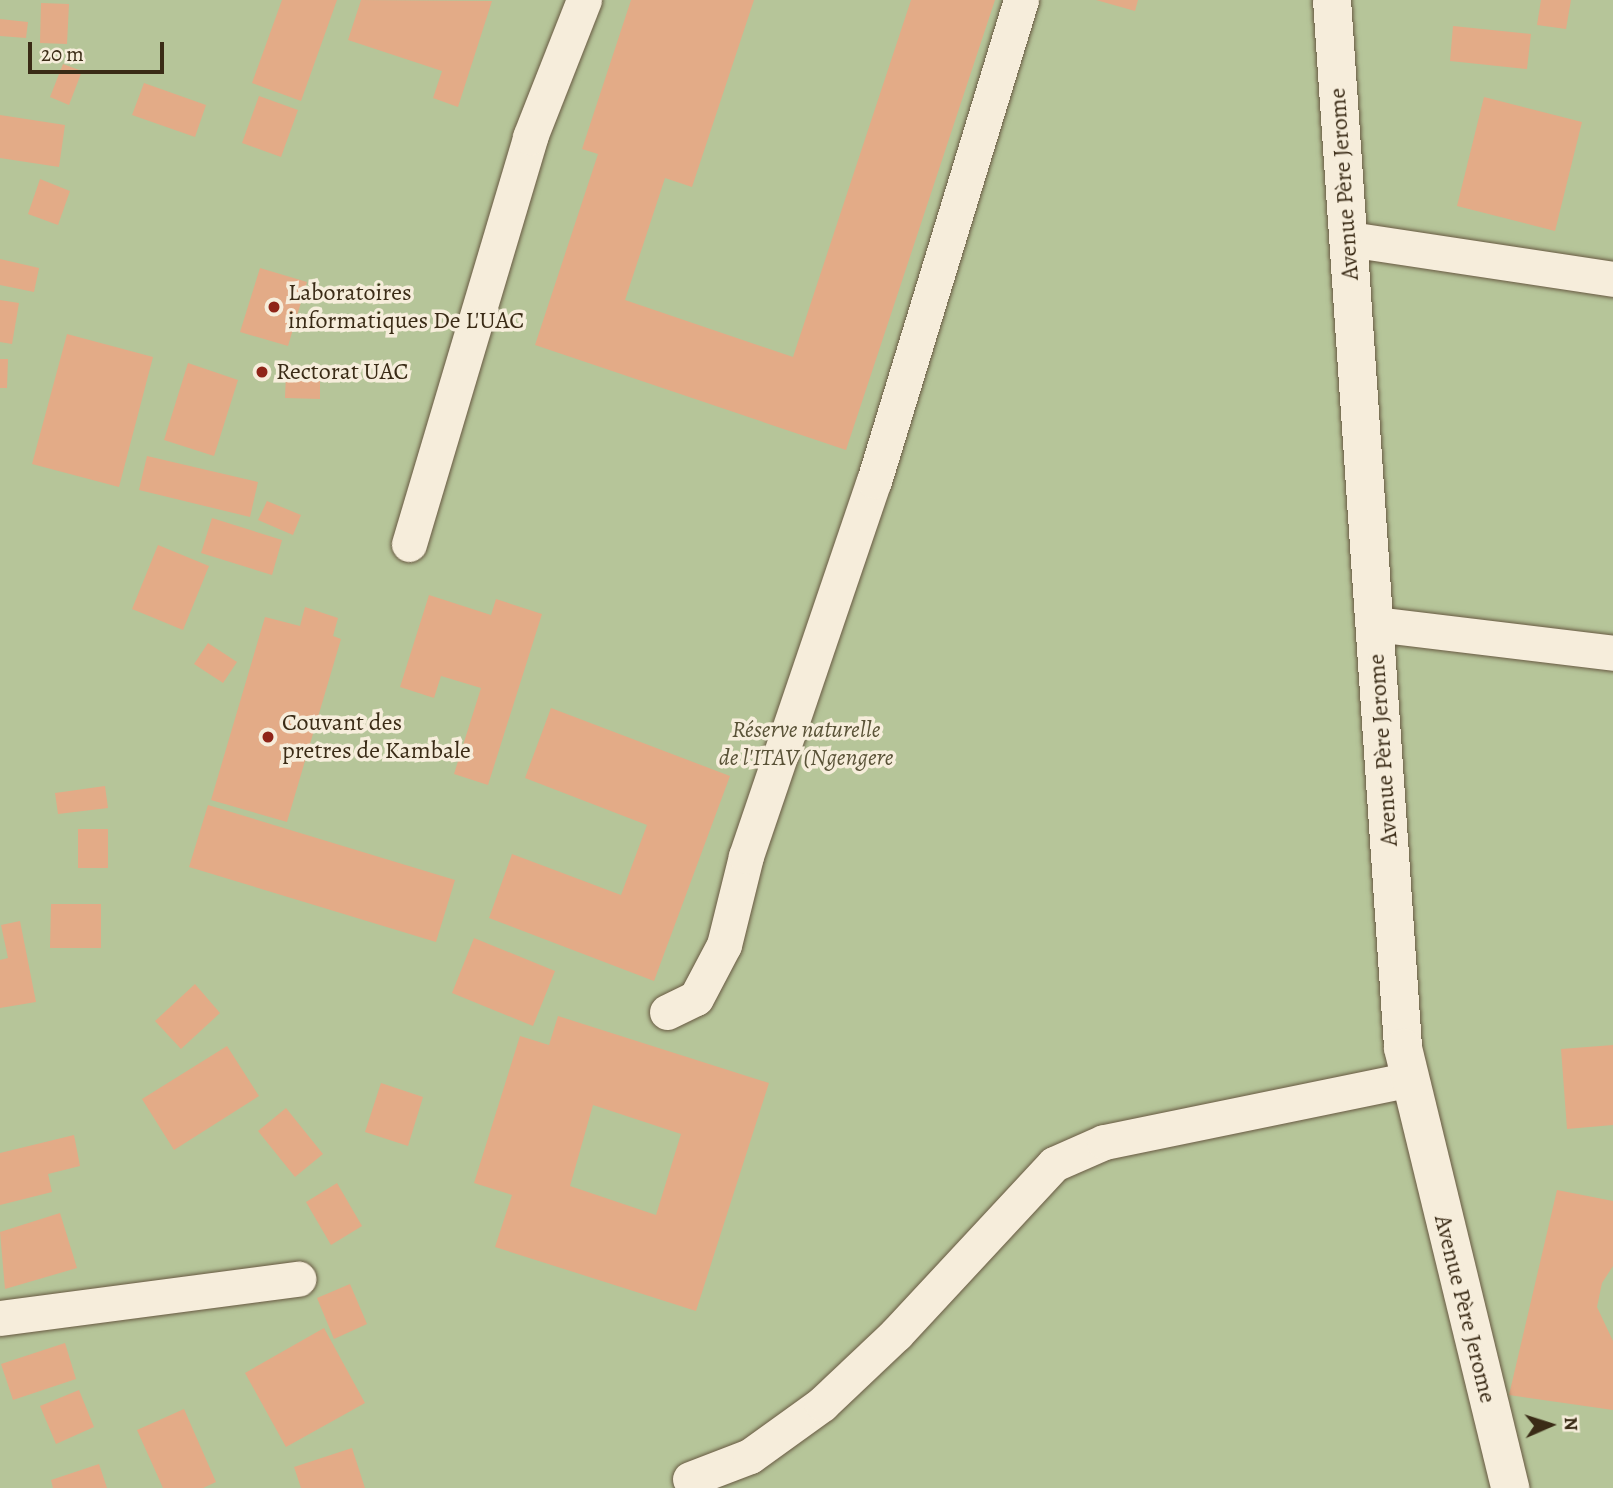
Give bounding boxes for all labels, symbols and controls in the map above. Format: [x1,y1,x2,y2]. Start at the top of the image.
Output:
scale bar [32,28,168,72]
text: 20 m [41,40,84,68]
street label: Avenue Père Jerome [1323,87,1365,281]
place label: Laboratoires informatiques De L'UAC [288,279,524,335]
marker: Laboratoires informatiques De L'UAC [266,299,282,315]
place label: Rectorat UAC [276,358,408,386]
marker: Rectorat UAC [254,364,270,380]
street label: Avenue Père Jerome [1362,653,1404,847]
place label: Couvant des pretres de Kambale [282,709,471,765]
park label: Réserve naturelle de l'ITAV (Ngengere [719,716,893,772]
marker: Couvant des pretres de Kambale [260,729,276,745]
street label: Avenue Père Jerome [1428,1212,1502,1406]
north arrow [1515,1390,1585,1460]
text: N [1558,1416,1584,1431]

